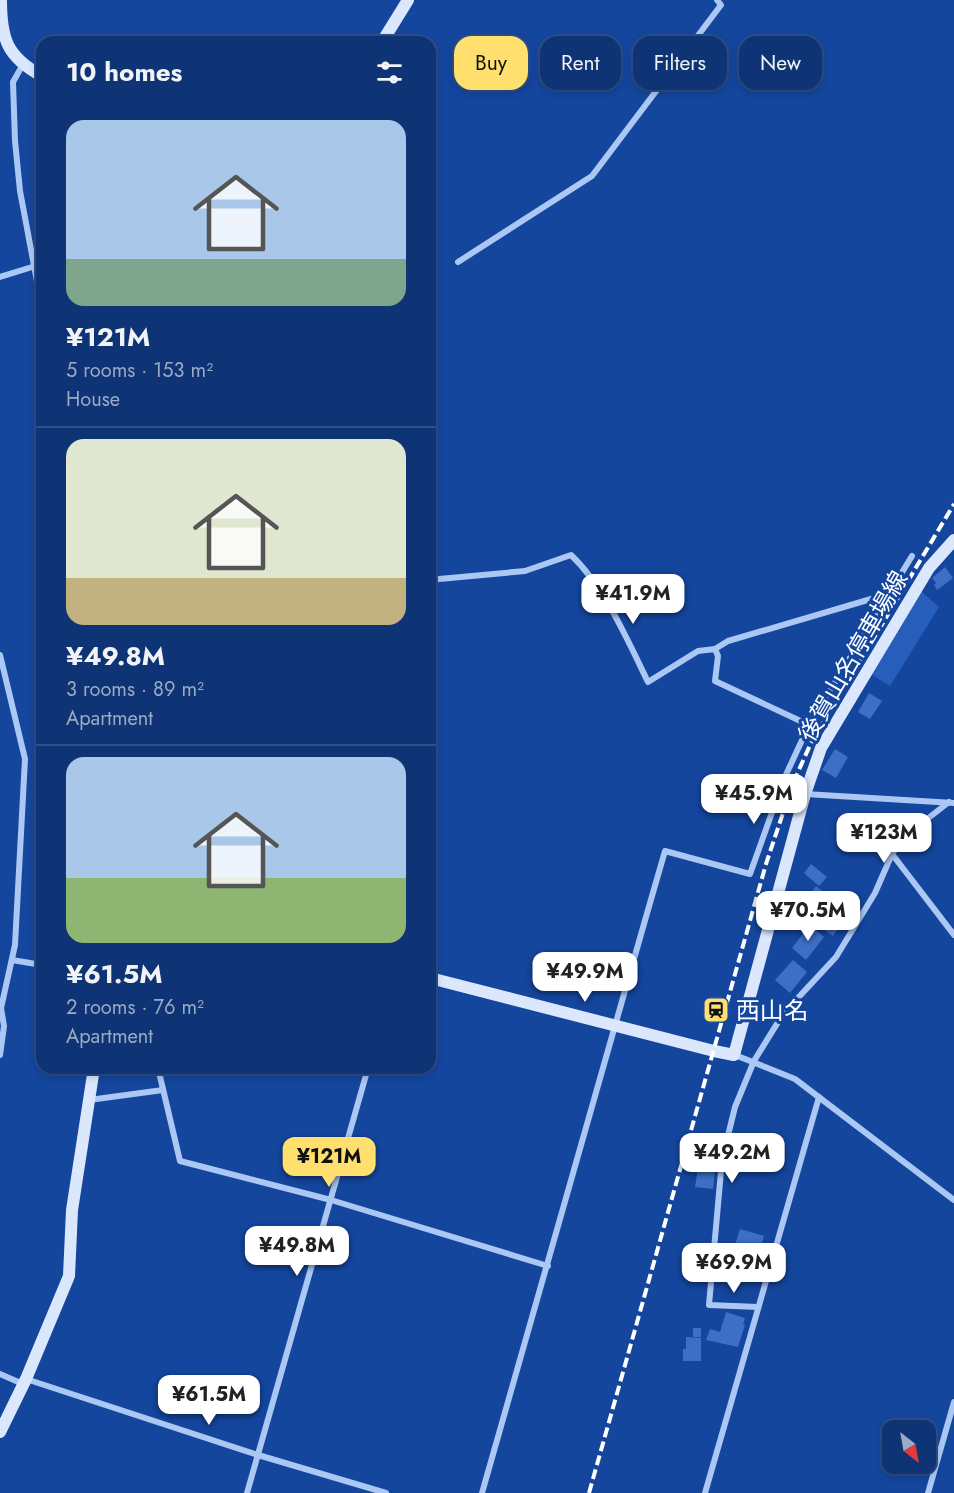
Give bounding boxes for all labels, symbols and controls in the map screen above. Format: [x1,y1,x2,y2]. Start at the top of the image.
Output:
chip: Buy [454,36,528,90]
chip: Rent [540,36,621,90]
chip: Filters [633,36,727,90]
chip: New [739,36,822,90]
text: 10 homes [66,53,182,91]
icon: filters [373,56,406,89]
icon: home [182,159,290,267]
text: ¥121M [66,318,150,356]
text: 5 rooms · 153 m² [66,356,213,385]
text: House [66,385,120,414]
icon: home [182,478,290,586]
street label: 後賀山名停車場線 [790,564,916,748]
pin: ¥41.9M [584,574,682,625]
text: ¥41.9M [595,579,671,608]
text: ¥49.8M [66,637,165,675]
text: 3 rooms · 89 m² [66,675,204,704]
text: Apartment [66,704,153,733]
pin: ¥45.9M [705,774,803,825]
text: ¥45.9M [715,779,793,808]
icon: home [182,796,290,904]
pin: ¥123M [842,813,926,864]
text: ¥123M [851,818,917,847]
pin: ¥70.5M [759,891,857,942]
text: ¥70.5M [770,896,846,925]
pin: ¥49.9M [536,952,634,1003]
text: ¥61.5M [66,955,162,993]
text: ¥49.9M [547,957,623,986]
text: 2 rooms · 76 m² [66,993,204,1022]
place label: 西山名 [736,993,808,1028]
station icon: 西山名 [701,995,731,1025]
text: Apartment [66,1022,153,1051]
pin: ¥49.2M [683,1133,781,1184]
pin: ¥121M [287,1137,371,1188]
text: ¥49.2M [694,1138,770,1167]
text: ¥121M [297,1142,361,1171]
pin: ¥49.8M [248,1226,346,1277]
text: ¥49.8M [259,1231,335,1260]
pin: ¥69.9M [685,1243,783,1294]
text: ¥69.9M [696,1248,772,1277]
pin: ¥61.5M [160,1375,258,1426]
text: ¥61.5M [172,1380,246,1409]
north arrow [882,1420,936,1474]
map controls [882,1420,936,1474]

